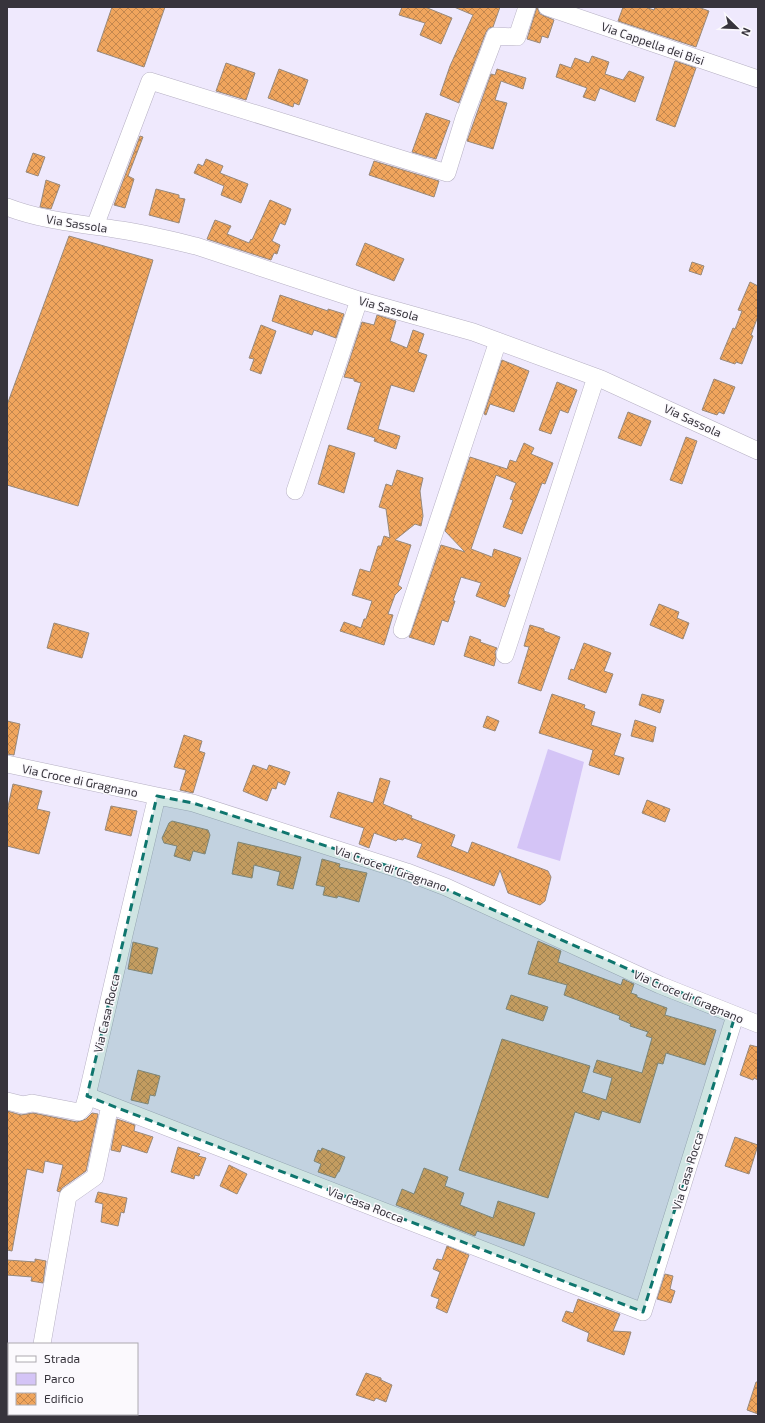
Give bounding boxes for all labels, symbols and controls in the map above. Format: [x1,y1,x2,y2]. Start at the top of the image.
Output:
north arrow [717,8,757,48]
street label: Via Cappella dei Bisi [600,19,706,67]
text: N [739,26,754,38]
street label: Via Sassola [45,211,109,235]
street label: Via Sassola [357,293,421,323]
street label: Via Sassola [662,401,724,439]
street label: Via Croce di Gragnano [21,761,139,799]
street label: Via Croce di Gragnano [333,842,449,894]
street label: Via Croce di Gragnano [632,966,746,1026]
street label: Via Casa Rocca [90,972,122,1054]
street label: Via Casa Rocca [669,1130,705,1212]
street label: Via Casa Rocca [326,1183,406,1225]
legend [8,1343,138,1415]
text: Strada [44,1351,80,1365]
text: Parco [44,1371,75,1385]
text: Edificio [44,1391,84,1405]

